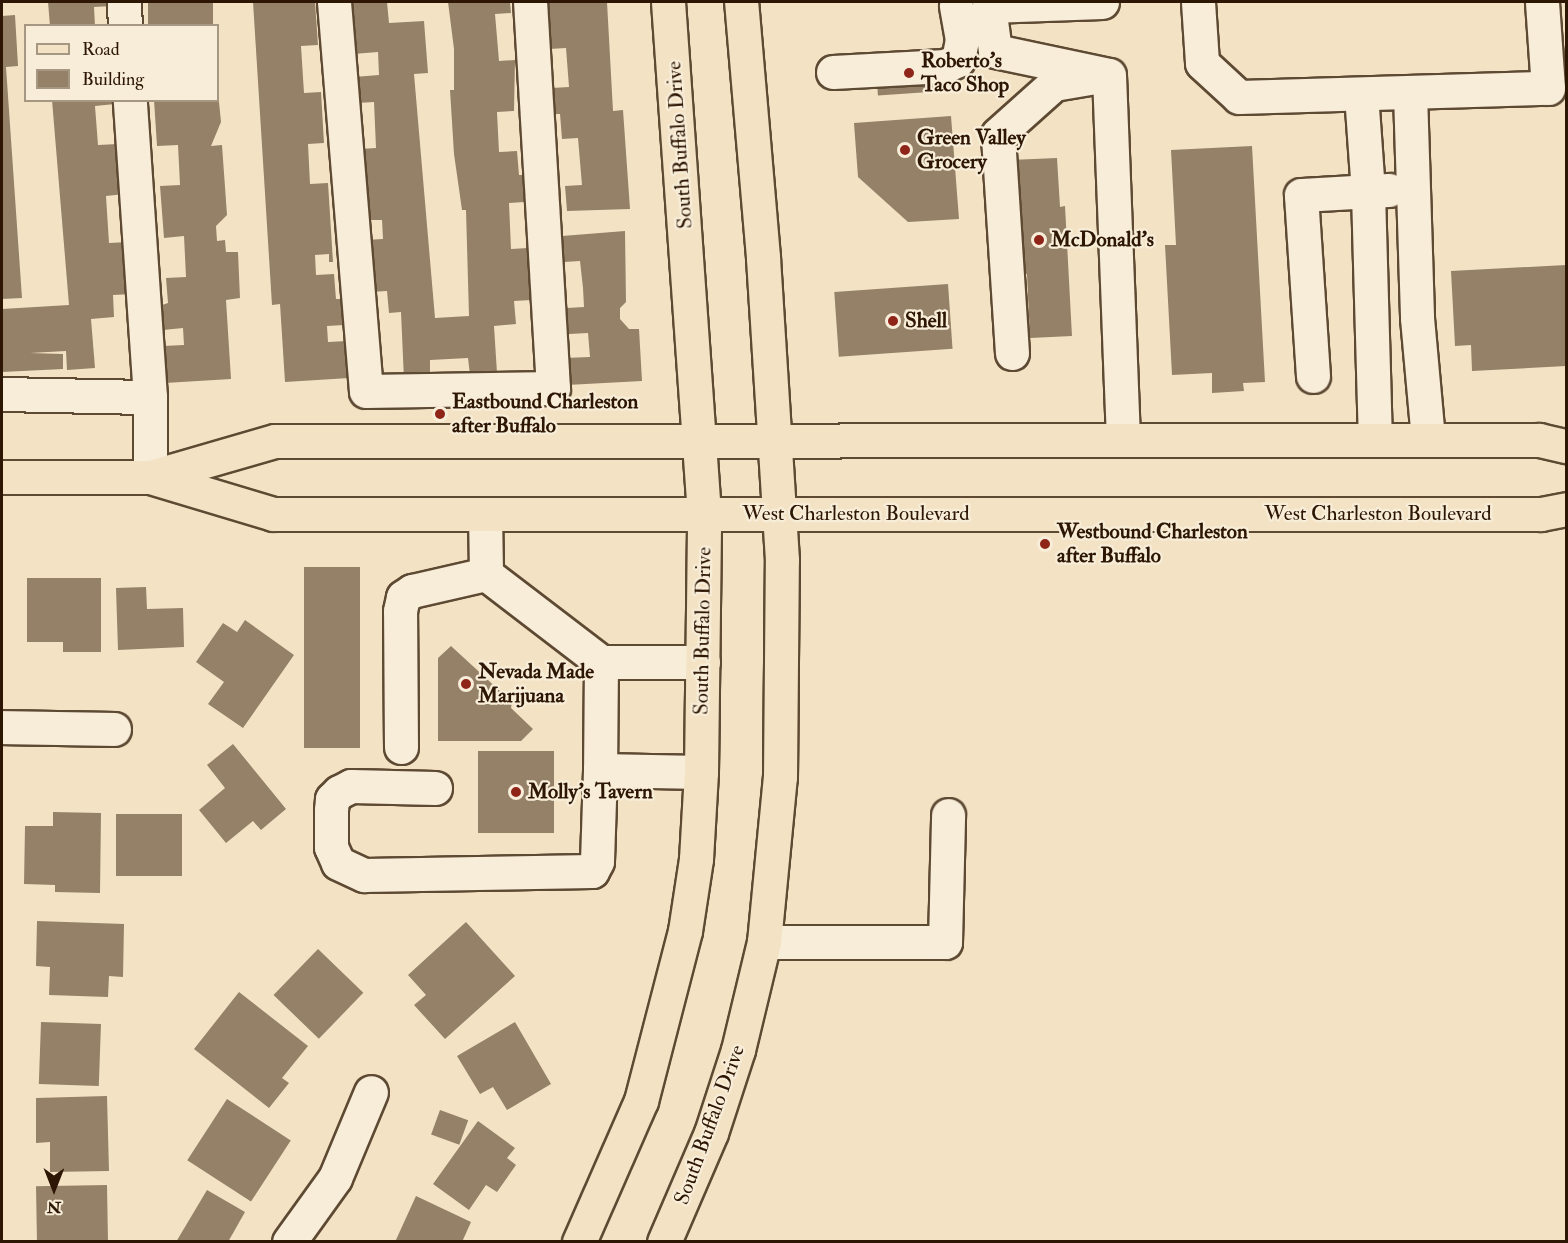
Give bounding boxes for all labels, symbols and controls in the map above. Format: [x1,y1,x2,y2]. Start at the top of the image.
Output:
legend [24,24,219,102]
text: Road [82,38,120,61]
place label: Roberto's Taco Shop [921,48,1009,98]
street label: South Buffalo Drive [662,60,698,230]
marker: Roberto's Taco Shop [902,66,916,80]
text: Building [82,68,144,91]
place label: Green Valley Grocery [917,125,1026,175]
marker: Green Valley Grocery [898,143,912,157]
place label: McDonald's [1051,227,1154,253]
marker: McDonald's [1032,233,1046,247]
place label: Shell [905,308,947,334]
marker: Shell [886,314,900,328]
place label: Eastbound Charleston after Buffalo [452,389,638,439]
marker: Eastbound Charleston after Buffalo [433,407,447,421]
street label: West Charleston Boulevard [742,501,970,527]
street label: West Charleston Boulevard [1264,501,1492,527]
place label: Westbound Charleston after Buffalo [1057,519,1248,569]
marker: Westbound Charleston after Buffalo [1038,537,1052,551]
street label: South Buffalo Drive [689,547,717,715]
place label: Nevada Made Marijuana [478,659,594,709]
marker: Nevada Made Marijuana [459,677,473,691]
place label: Molly's Tavern [528,779,653,805]
marker: Molly's Tavern [509,785,523,799]
street label: South Buffalo Drive [669,1042,751,1208]
north arrow [24,1159,84,1219]
text: N [47,1197,61,1217]

